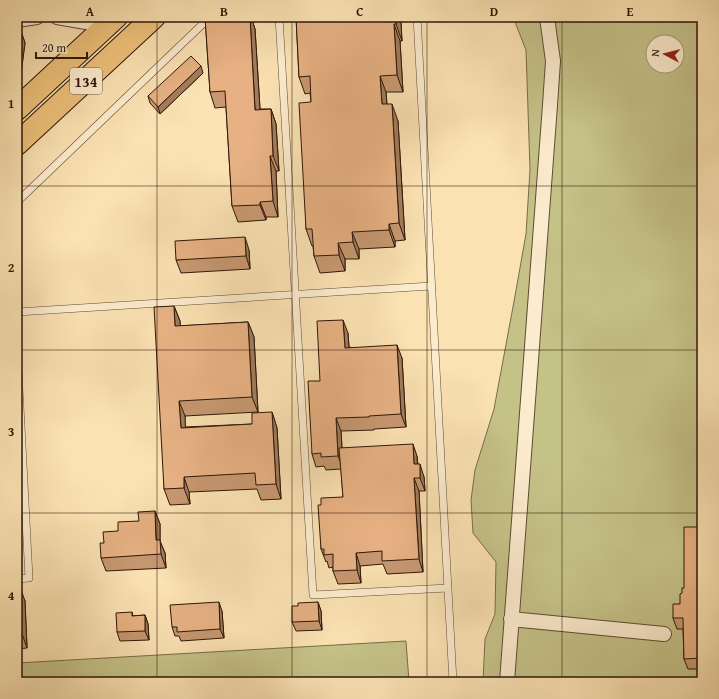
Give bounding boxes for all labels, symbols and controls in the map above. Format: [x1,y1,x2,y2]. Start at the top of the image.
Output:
text: A [86,2,95,21]
text: B [220,2,228,21]
text: C [356,2,364,21]
text: D [490,2,498,21]
text: E [627,2,634,21]
scale bar [36,34,87,60]
north arrow [645,34,685,74]
text: 20 m [42,39,66,56]
text: N [647,48,664,57]
road number: 134 [70,68,102,94]
text: 1 [8,94,14,113]
text: 2 [8,258,15,277]
text: 3 [8,422,14,441]
text: 4 [8,586,15,605]

